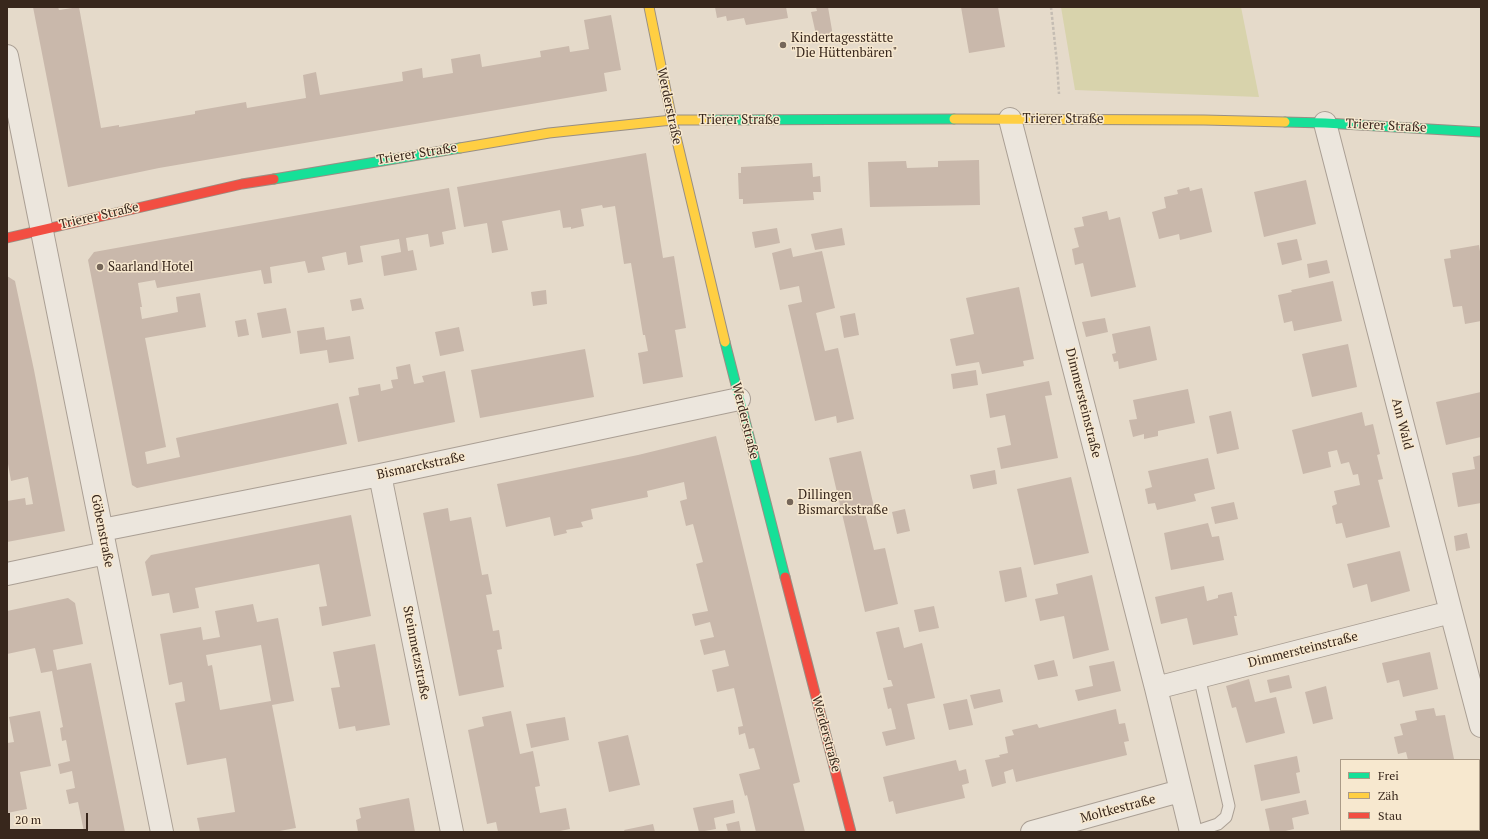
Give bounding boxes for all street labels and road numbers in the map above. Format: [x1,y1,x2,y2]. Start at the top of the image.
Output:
street label: Werderstraße [653,66,685,146]
street label: Trierer Straße [1023,111,1103,127]
street label: Trierer Straße [699,112,779,128]
street label: Trierer Straße [1345,116,1427,136]
street label: Trierer Straße [376,140,458,168]
street label: Trierer Straße [58,199,140,233]
street label: Dimmersteinstraße [1062,347,1104,459]
street label: Werderstraße [728,381,762,461]
street label: Am Wald [1388,397,1416,451]
street label: Bismarckstraße [375,449,467,483]
street label: Göbenstraße [87,493,117,569]
street label: Steinmetzstraße [399,605,433,701]
street label: Dimmersteinstraße [1247,629,1359,671]
street label: Werderstraße [808,694,844,774]
street label: Moltkestraße [1079,791,1157,827]

